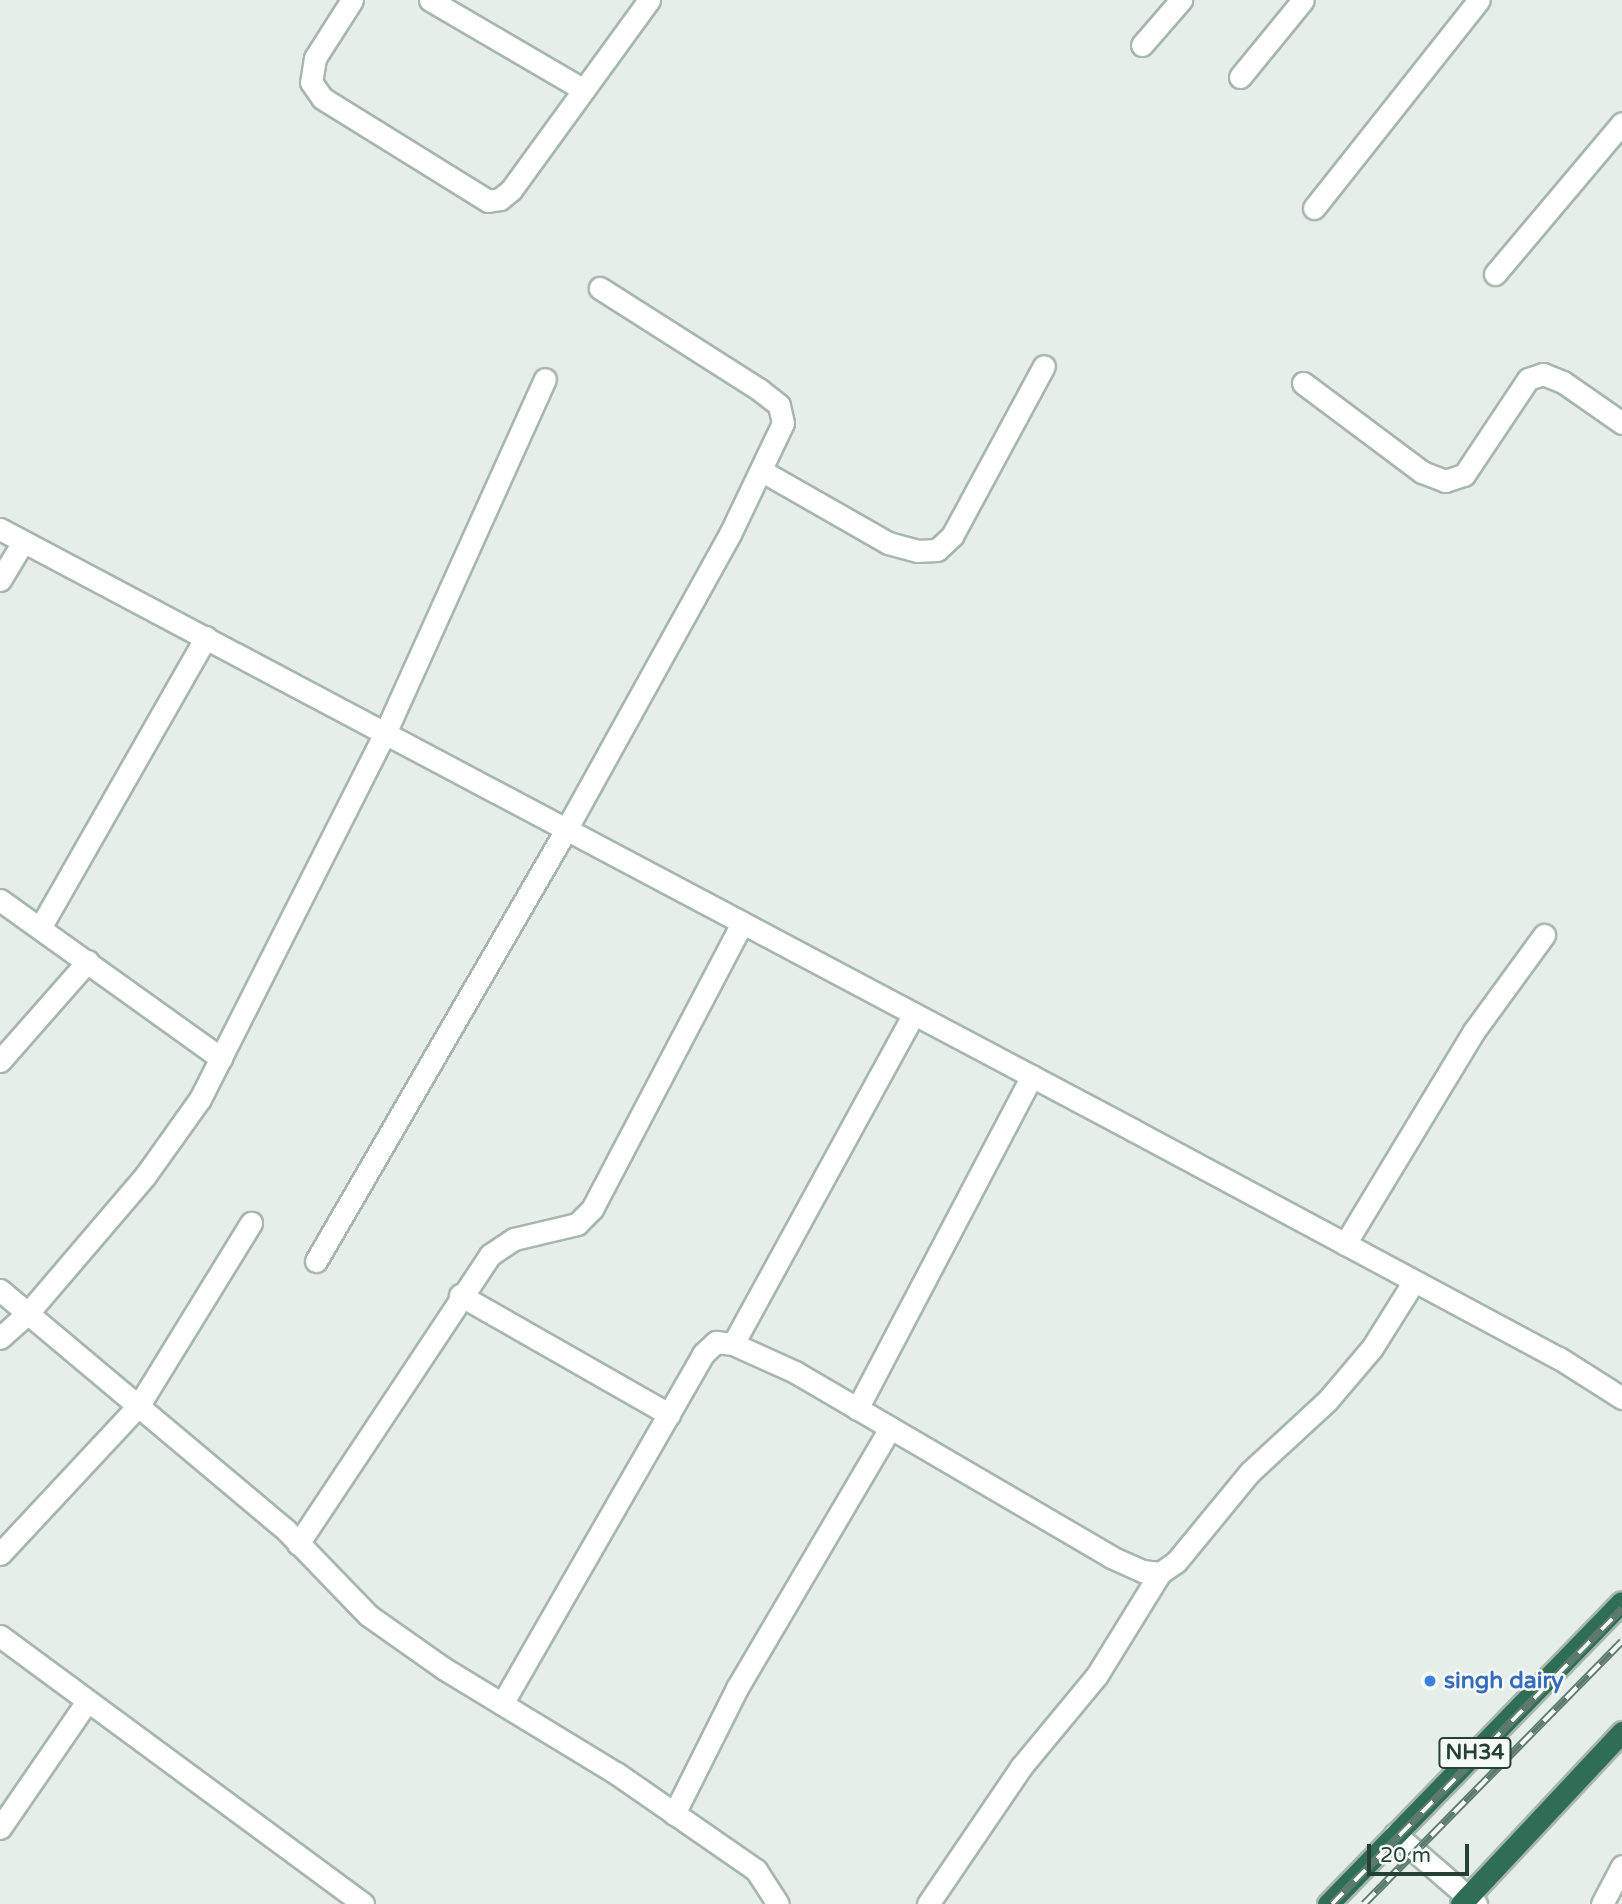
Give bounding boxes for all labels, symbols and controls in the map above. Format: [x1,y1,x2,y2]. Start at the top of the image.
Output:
place label: singh dairy [1444,1667,1564,1695]
marker: singh dairy [1422,1673,1438,1689]
road number: NH34 [1438,1736,1512,1770]
scale bar [1370,1830,1472,1874]
text: 20 m [1380,1843,1431,1868]

